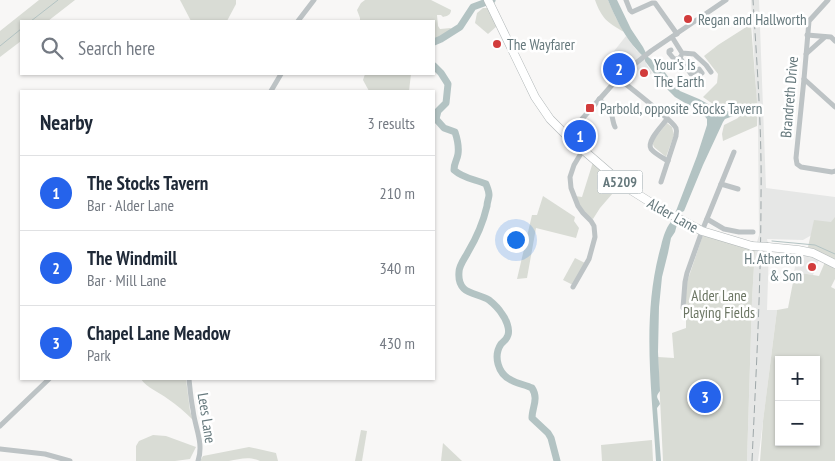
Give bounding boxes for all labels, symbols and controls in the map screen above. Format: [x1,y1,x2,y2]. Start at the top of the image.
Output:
place label: Regan and Hallworth [698,10,807,29]
marker: Regan and Hallworth [682,13,694,25]
search box [20,20,435,75]
icon: search [38,34,66,62]
place label: The Wayfarer [507,35,576,54]
text: Search here [78,36,155,60]
marker: The Wayfarer [491,38,503,50]
pin: 2 [603,50,635,88]
place label: Your's Is The Earth [654,55,704,91]
street label: Brandreth Drive [776,55,802,139]
marker: Your's Is The Earth [638,67,650,79]
place label: Parbold, opposite Stocks Tavern [600,99,762,118]
marker: Parbold, opposite Stocks Tavern [584,102,596,114]
text: Nearby [40,109,93,136]
text: 3 results [368,113,415,133]
pin: 1 [564,117,596,155]
road number: A5209 [598,170,642,193]
text: The Stocks Tavern [87,171,208,195]
text: 1 [52,183,60,203]
text: 210 m [380,183,415,203]
street label: Alder Lane [644,193,702,237]
text: Bar · Alder Lane [87,195,174,215]
your location [503,227,529,253]
text: The Windmill [87,246,177,270]
place label: H. Atherton & Son [744,249,802,285]
text: 2 [52,258,60,278]
text: 340 m [380,258,415,278]
marker: H. Atherton & Son [806,261,818,273]
text: Bar · Mill Lane [87,270,166,290]
park label: Alder Lane Playing Fields [683,286,755,322]
text: Chapel Lane Meadow [87,321,230,345]
text: 3 [52,333,60,353]
text: 430 m [380,333,415,353]
text: Park [87,345,111,365]
map controls [775,356,820,446]
button: + [775,356,820,401]
pin: 3 [689,378,721,416]
street label: Lees Lane [194,391,220,445]
button: − [775,401,820,446]

